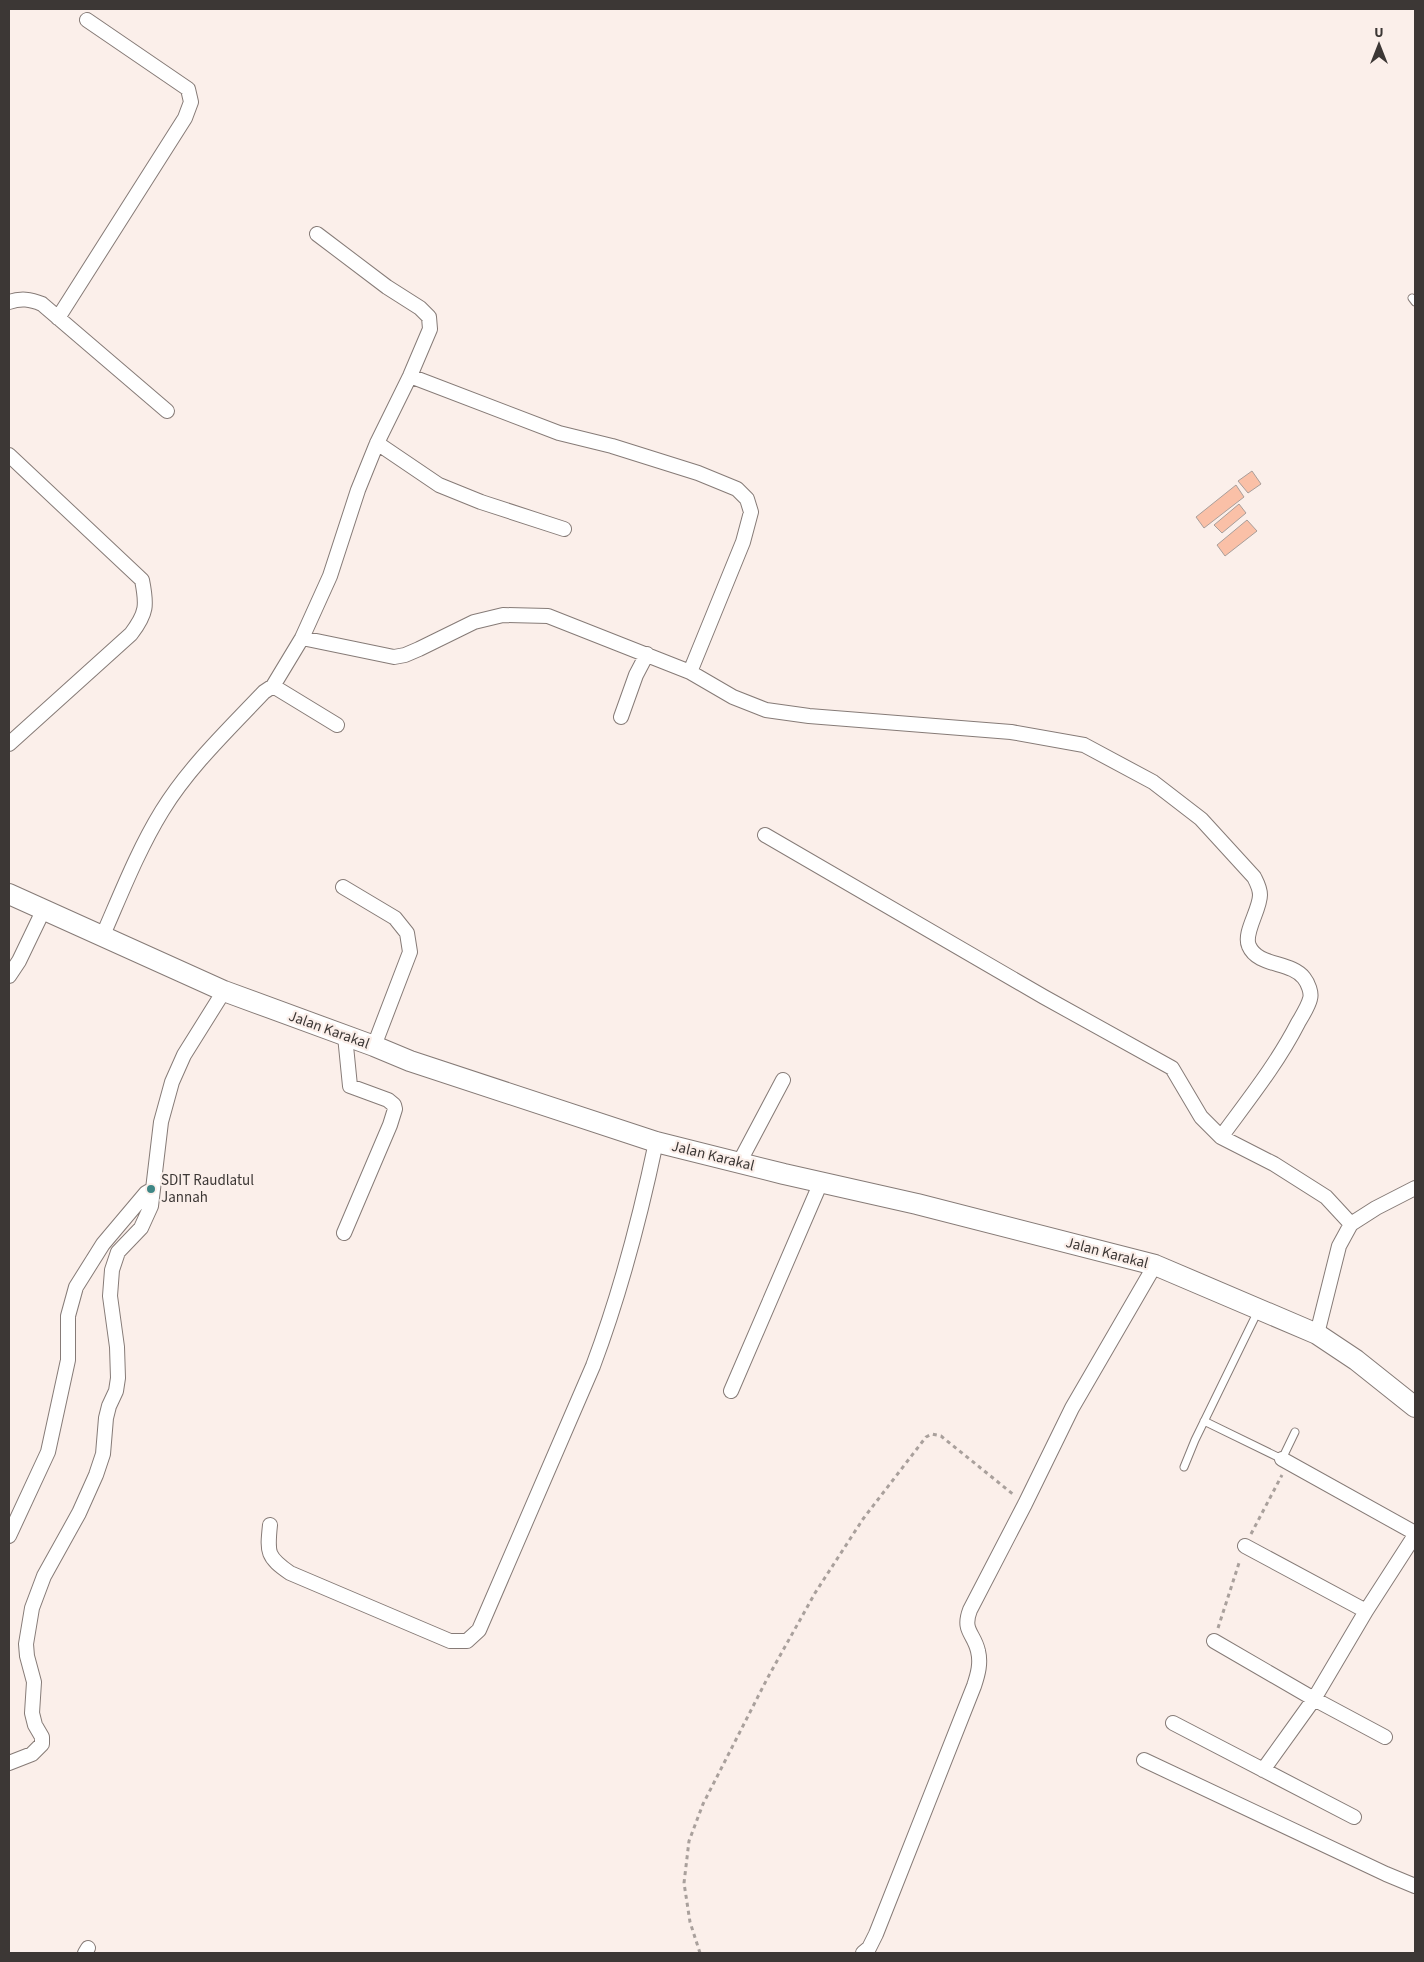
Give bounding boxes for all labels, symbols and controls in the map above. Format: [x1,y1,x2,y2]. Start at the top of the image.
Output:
north arrow [1354,20,1404,70]
text: U [1374,23,1384,43]
street label: Jalan Karakal [286,1006,373,1054]
street label: Jalan Karakal [669,1136,757,1176]
place label: SDIT Raudlatul Jannah [161,1170,254,1208]
marker: SDIT Raudlatul Jannah [145,1183,157,1195]
street label: Jalan Karakal [1063,1232,1151,1274]

